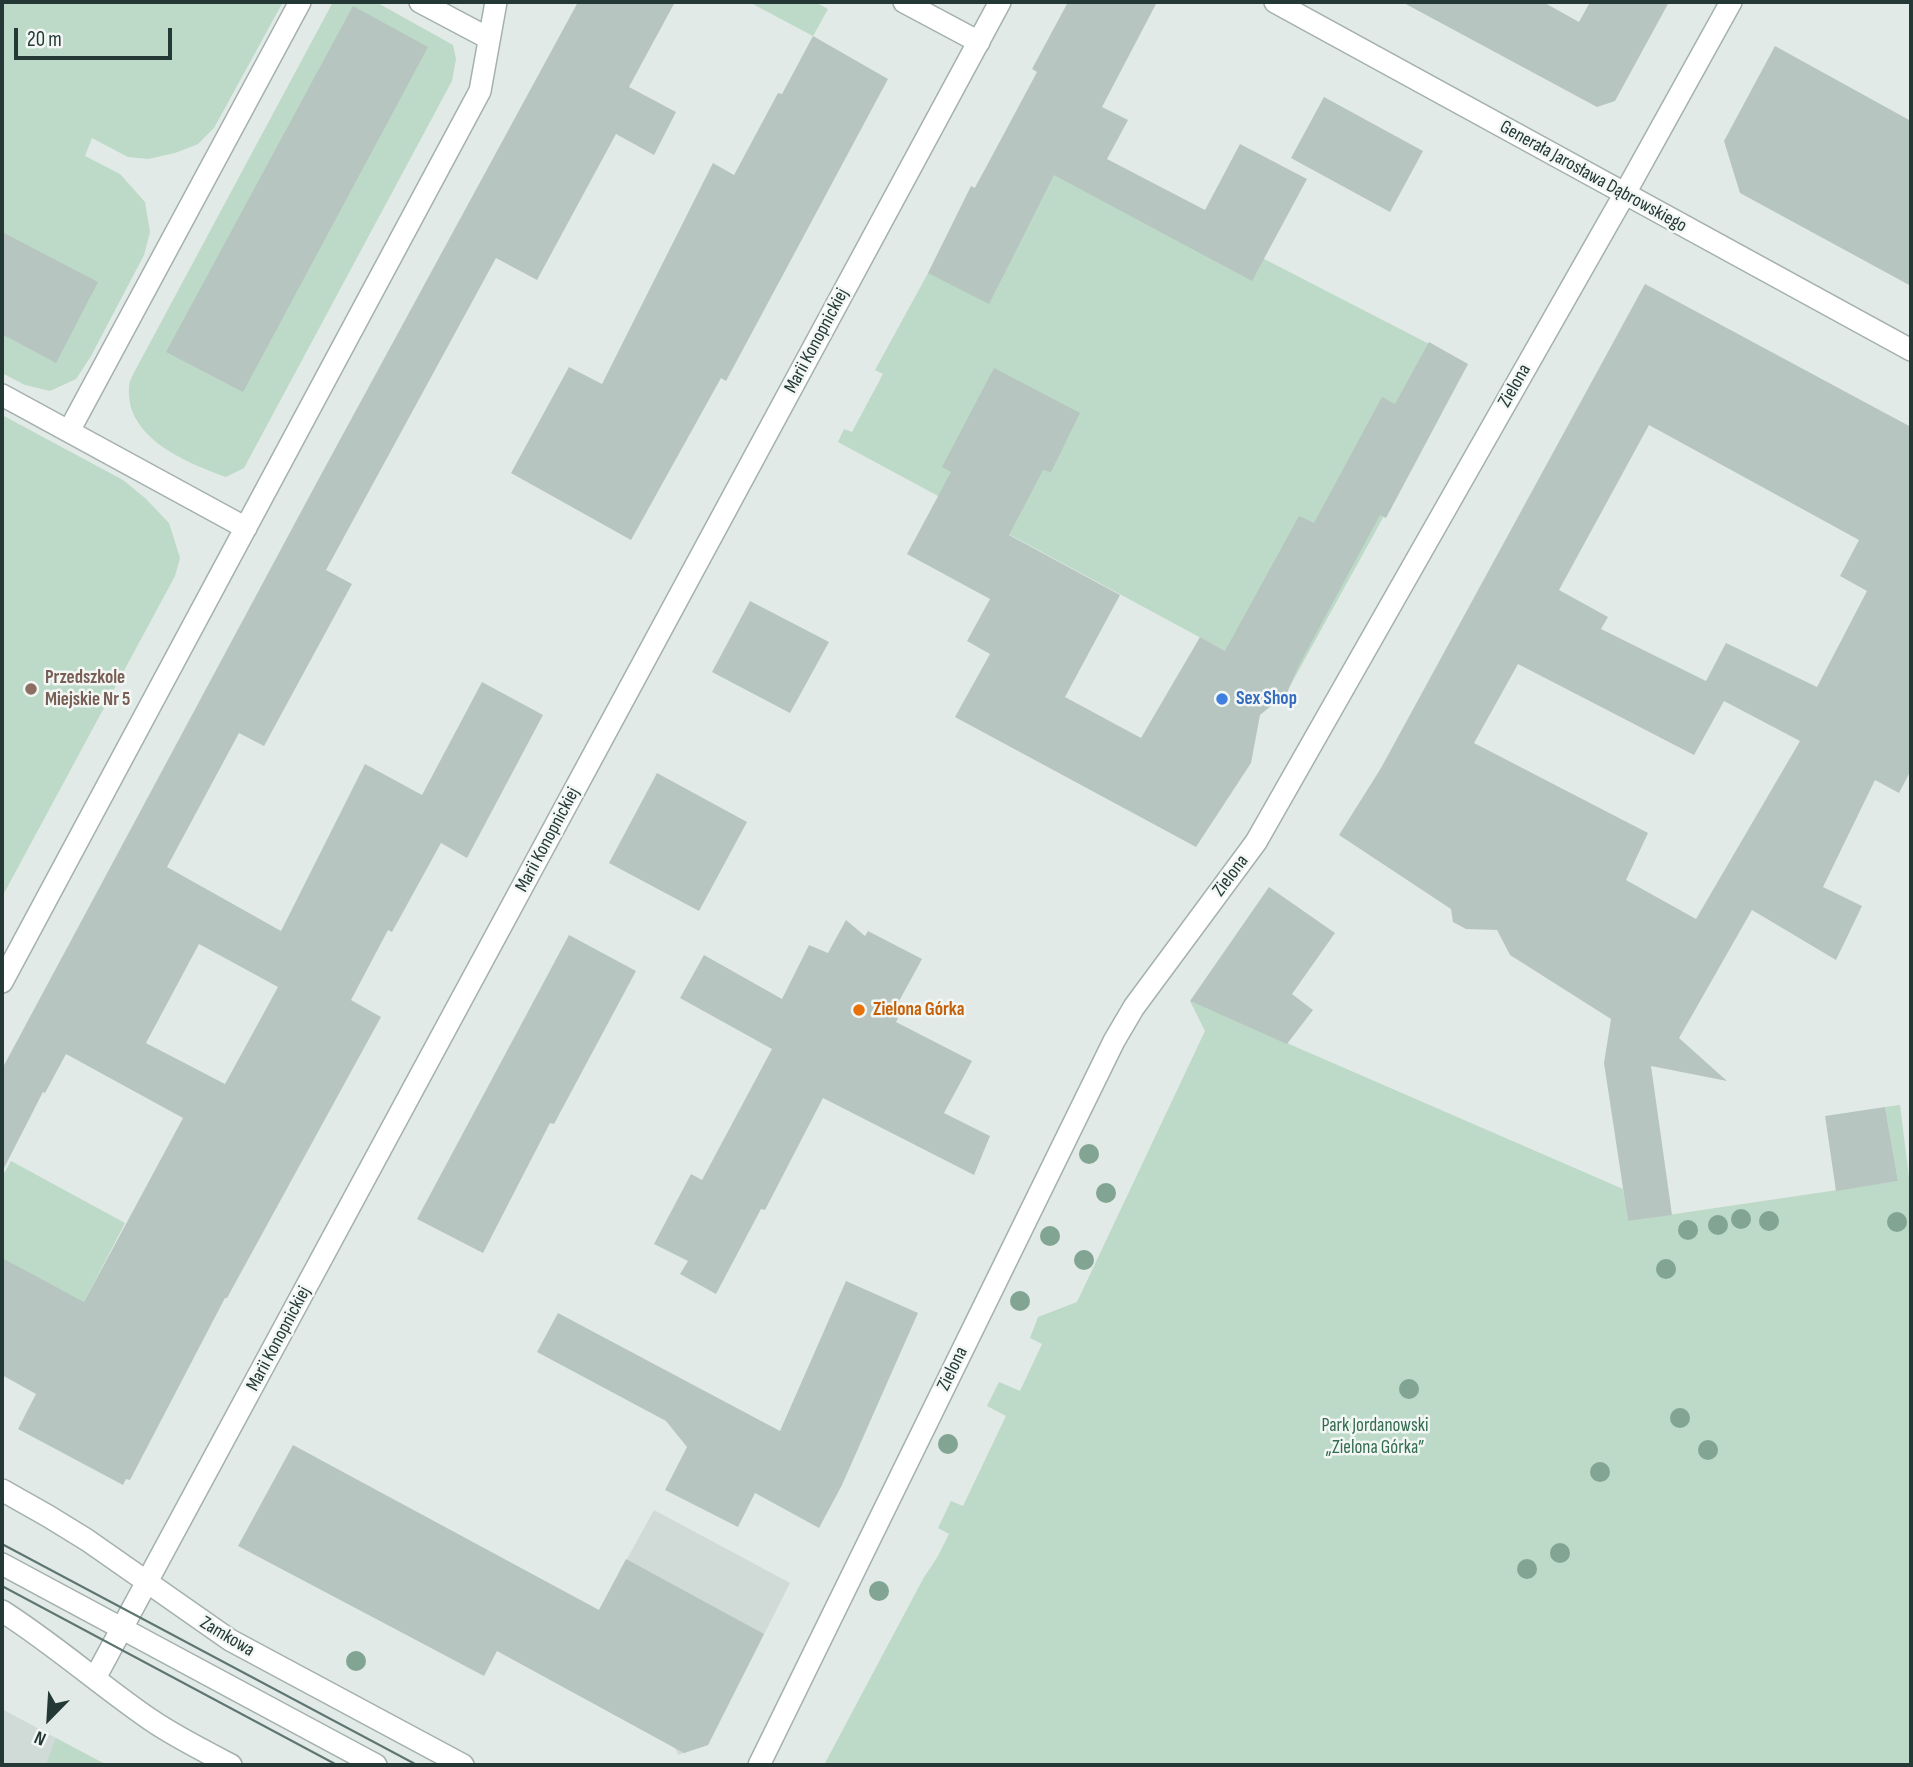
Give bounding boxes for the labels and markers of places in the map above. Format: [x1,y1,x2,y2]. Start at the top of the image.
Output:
place label: Przedszkole Miejskie Nr 5 [45,667,130,711]
marker: Przedszkole Miejskie Nr 5 [23,681,39,697]
place label: Sex Shop [1236,688,1297,710]
marker: Sex Shop [1214,691,1230,707]
place label: Zielona Górka [873,999,965,1021]
marker: Zielona Górka [851,1002,867,1018]

